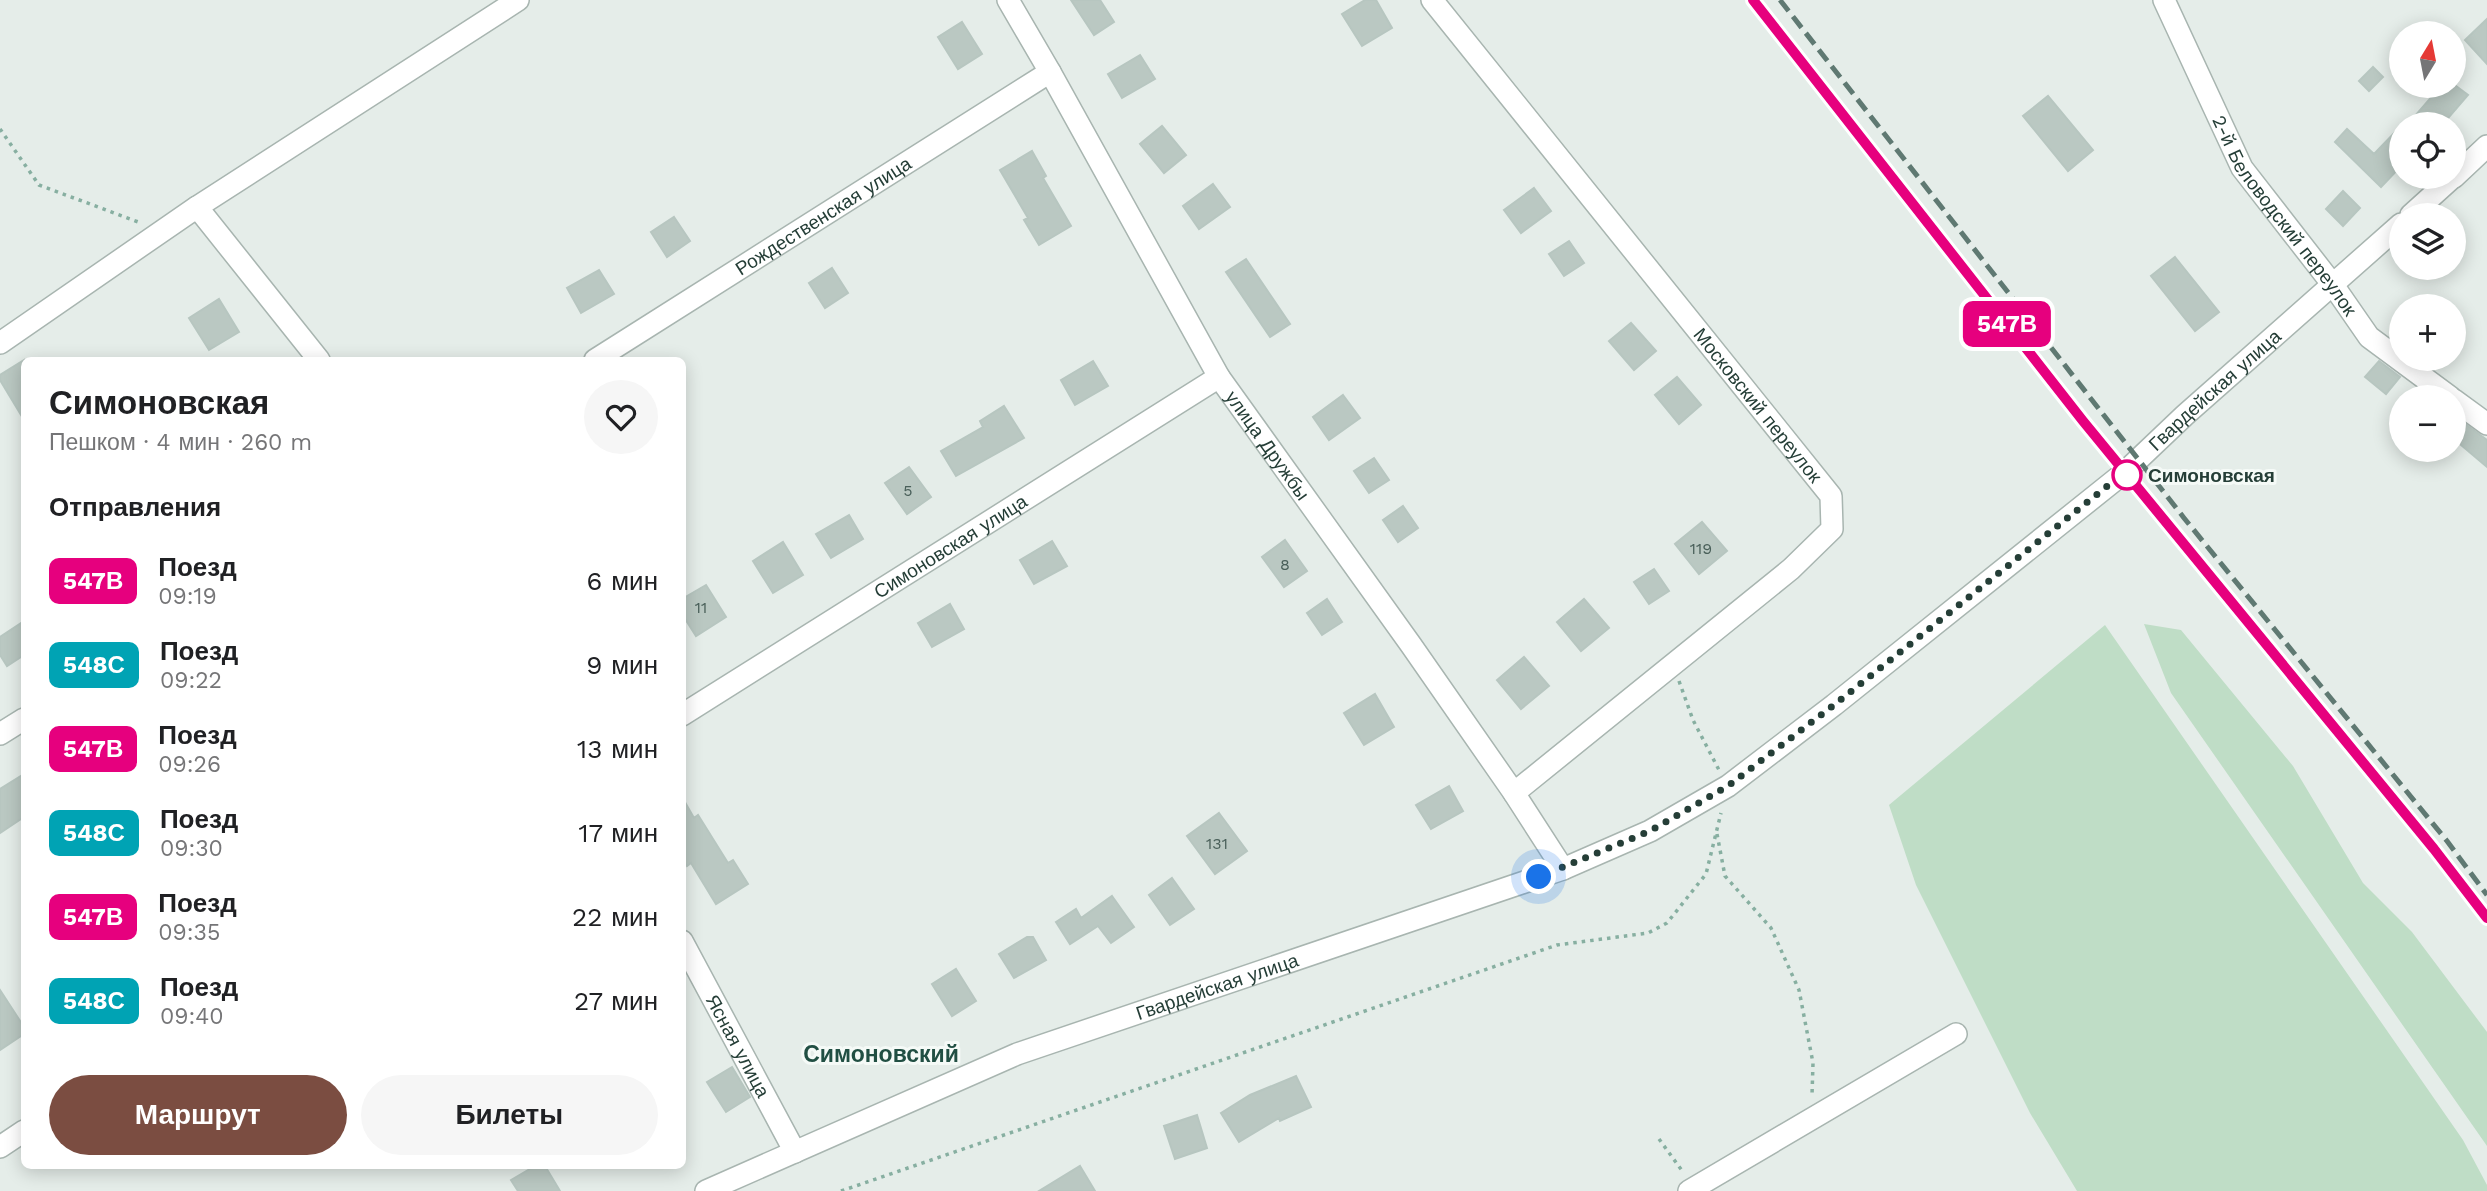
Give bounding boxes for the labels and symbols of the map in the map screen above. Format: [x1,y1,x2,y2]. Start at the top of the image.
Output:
north arrow [2389,21,2466,98]
street label: 2-й Беловодский переулок [2207,112,2362,321]
street label: Рождественская улица [731,152,916,280]
line badge: 547В [1958,301,2056,347]
street label: Московский переулок [1688,324,1827,488]
street label: Гвардейская улица [2144,325,2286,456]
street label: улица Дружбы [1221,386,1314,505]
marker: Симоновская [2112,460,2142,490]
place label: Симоновская [2148,464,2275,487]
house number: 5 [903,481,913,500]
street label: Симоновская улица [870,490,1032,603]
house number: 119 [1690,539,1712,558]
house number: 8 [1280,555,1290,574]
house number: 11 [695,598,707,617]
house number: 131 [1206,834,1228,853]
your location [1521,859,1556,894]
street label: Гвардейская улица [1133,948,1302,1025]
street label: Ясная улица [701,991,775,1102]
district label: Симоновский [803,1041,959,1068]

